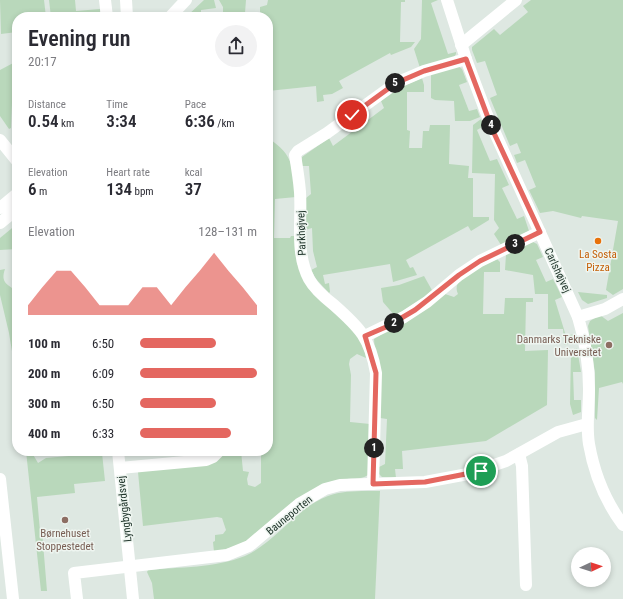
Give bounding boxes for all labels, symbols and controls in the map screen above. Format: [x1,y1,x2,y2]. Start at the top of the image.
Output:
button: share [215,25,257,67]
text: Evening run [28,26,130,51]
text: 20:17 [28,54,57,69]
pin: 5 [385,73,405,93]
text: 5 [392,76,398,89]
text: Distance [28,98,66,111]
text: Time [106,98,128,111]
text: Pace [185,98,206,111]
pin [335,98,369,132]
icon: check [341,104,363,126]
text: 0.54 [28,111,59,131]
text: 3:34 [106,111,136,131]
text: 6:36 [185,111,215,131]
pin: 4 [481,115,501,135]
text: km [59,117,74,130]
text: /km [215,117,235,130]
text: 4 [488,118,494,131]
text: Elevation [28,166,68,179]
text: Heart rate [106,166,150,179]
text: kcal [185,166,202,179]
text: 6 [28,179,37,199]
text: 134 [106,179,132,199]
text: 37 [185,179,202,199]
text: m [37,185,47,198]
text: bpm [132,185,154,198]
street label: Parkhøjvej [294,210,309,256]
text: Elevation [28,224,75,239]
text: 128–131 m [198,224,257,239]
pin: 3 [505,234,525,254]
marker: La Sosta Pizza [593,236,603,246]
text: 3 [512,237,518,250]
street label: Carlshøjvej [542,246,574,295]
place label: La Sosta Pizza [579,248,617,274]
pin: 2 [384,313,404,333]
text: 2 [391,316,397,329]
place label: Danmarks Tekniske Universitet [517,333,601,359]
text: 100 m [28,336,60,351]
text: 6:50 [92,336,114,351]
marker: Danmarks Tekniske Universitet [604,340,614,350]
text: 200 m [28,366,60,381]
text: 6:09 [92,366,114,381]
text: 300 m [28,396,60,411]
text: 6:50 [92,396,114,411]
text: 400 m [28,426,60,441]
text: 6:33 [92,426,114,441]
pin: 1 [364,438,384,458]
text: 1 [371,441,377,454]
pin [464,454,498,488]
icon: arrive [470,460,492,482]
street label: Lyngbygårdsvej [115,475,134,543]
street label: Bauneporten [264,493,315,538]
marker: Børnehuset Stoppestedet [60,515,70,525]
place label: Børnehuset Stoppestedet [36,527,94,553]
north arrow [571,547,611,587]
map controls [571,547,611,587]

